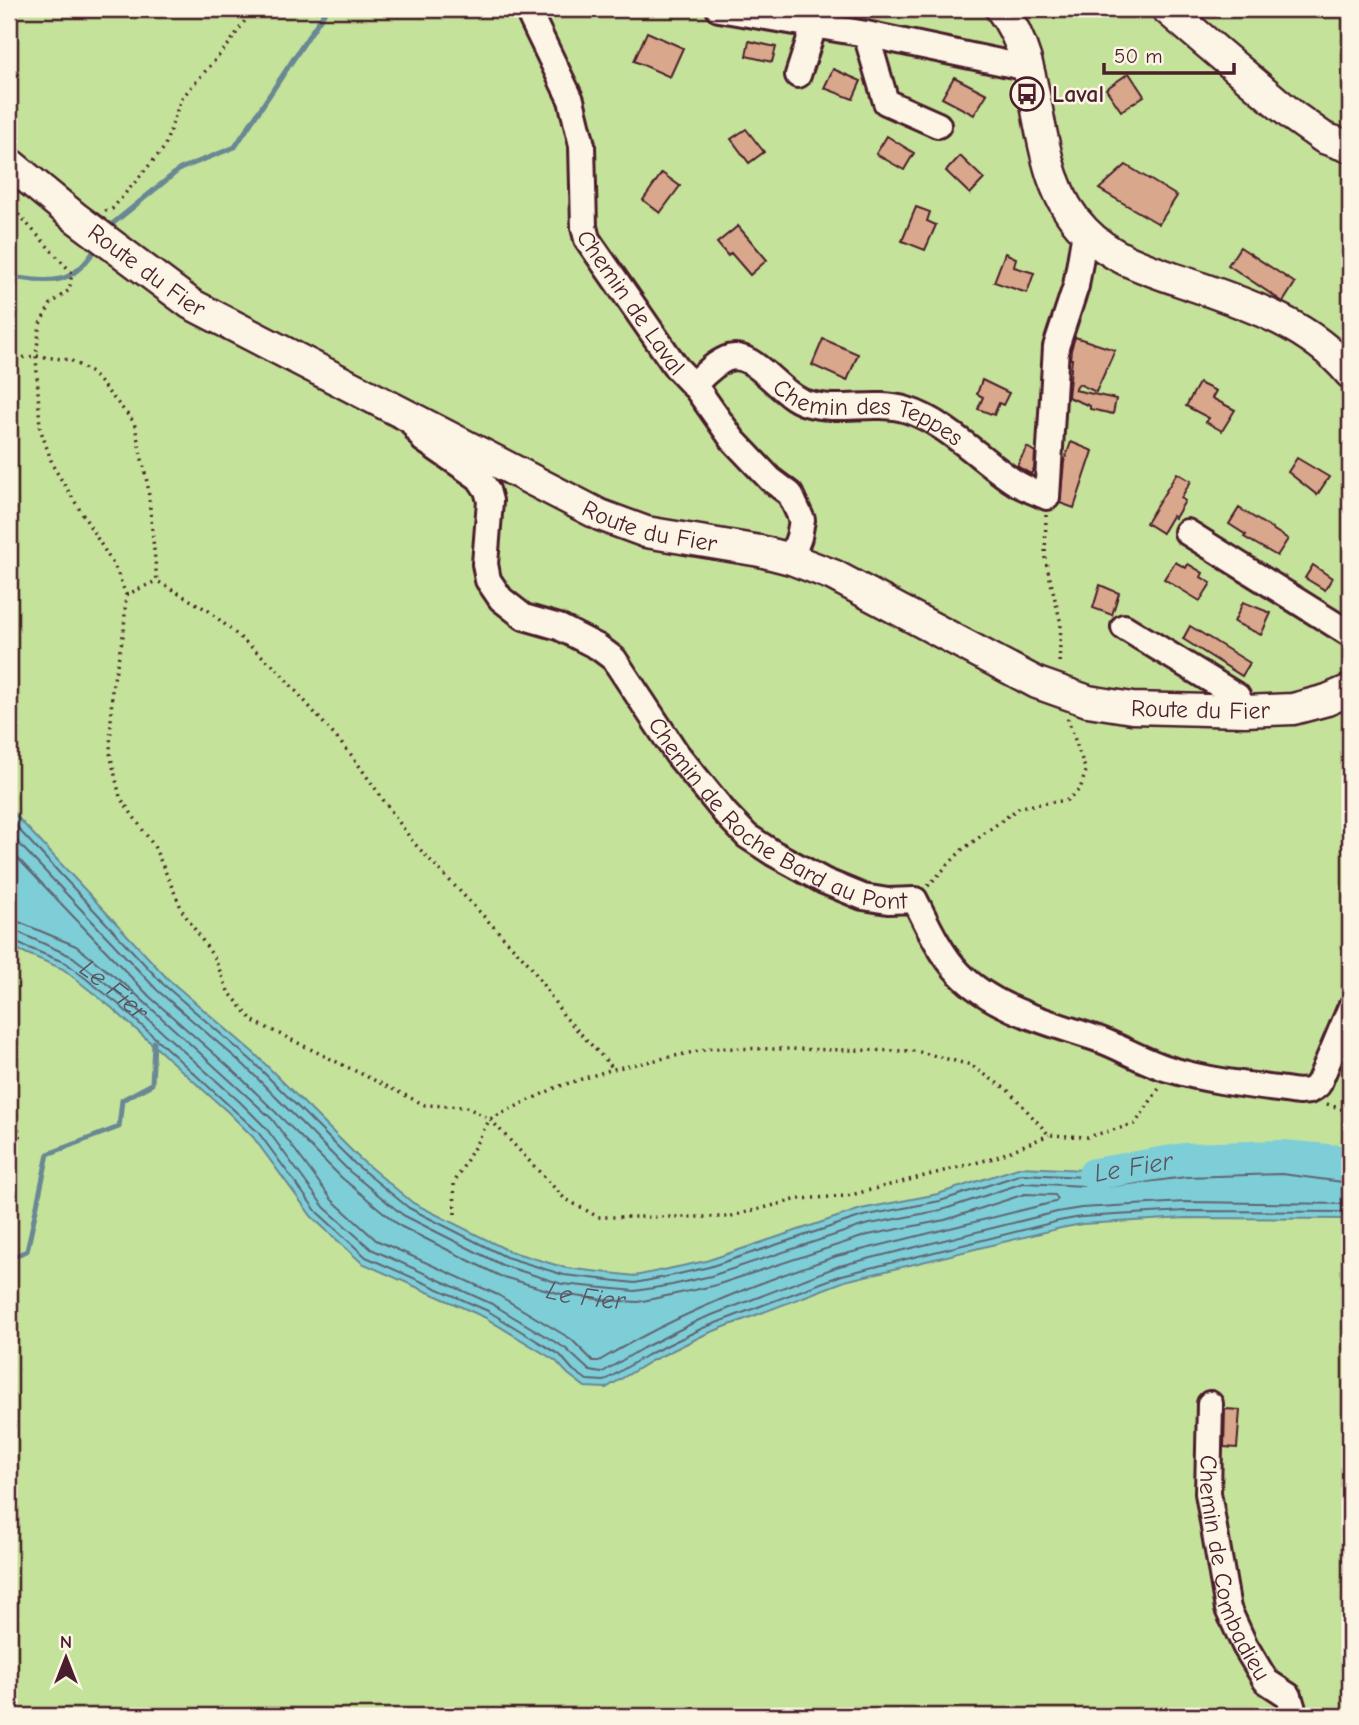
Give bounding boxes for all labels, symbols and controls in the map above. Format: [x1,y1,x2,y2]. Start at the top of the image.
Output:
scale bar [1104,32,1233,76]
text: 50 m [1114,44,1163,68]
bus stop icon: Laval [1008,75,1046,113]
place label: Laval [1052,80,1104,108]
street label: Route du Fier [83,218,211,323]
street label: Chemin de Laval [571,228,691,381]
street label: Chemin des Teppes [767,373,969,452]
street label: Route du Fier [578,494,720,558]
street label: Route du Fier [1131,694,1271,725]
street label: Chemin de Roche Bard au Pont [642,712,909,915]
water label: Le Fier [74,953,155,1028]
water label: Le Fier [1092,1146,1176,1189]
water label: Le Fier [543,1276,627,1316]
street label: Chemin de Combadieu [1194,1455,1276,1685]
north arrow [32,1624,102,1694]
text: N [60,1631,72,1653]

